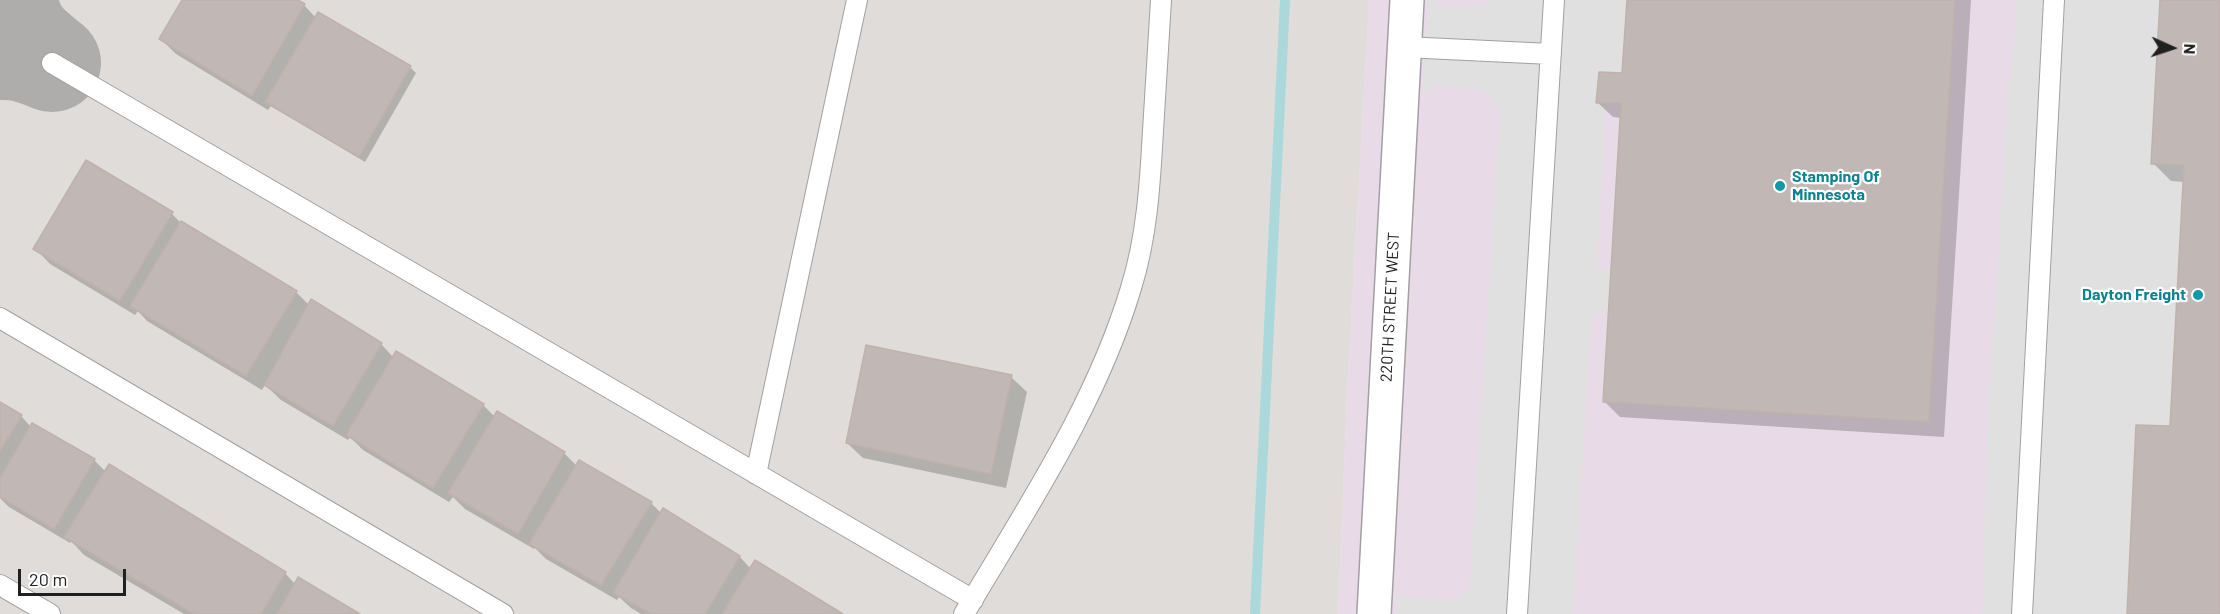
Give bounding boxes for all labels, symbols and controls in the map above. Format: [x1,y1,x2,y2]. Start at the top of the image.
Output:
north arrow [2142,18,2202,78]
text: N [2181,43,2200,55]
place label: Stamping Of Minnesota [1792,167,1880,205]
marker: Stamping Of Minnesota [1773,179,1787,193]
street label: 220TH STREET WEST [1376,232,1404,382]
place label: Dayton Freight [2082,285,2186,305]
marker: Dayton Freight [2191,288,2205,302]
scale bar [21,557,129,595]
text: 20 m [29,568,67,590]

